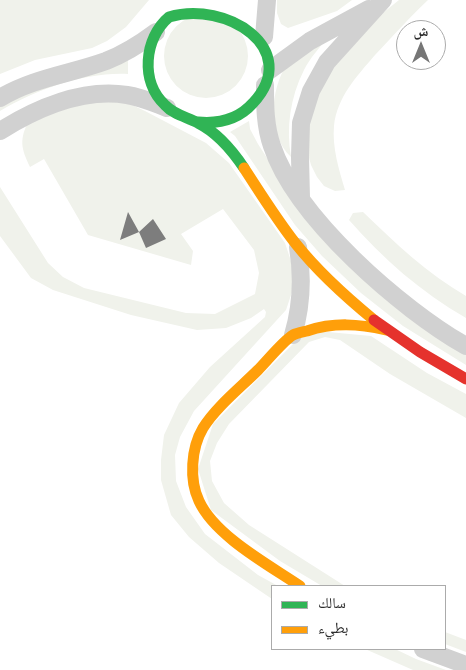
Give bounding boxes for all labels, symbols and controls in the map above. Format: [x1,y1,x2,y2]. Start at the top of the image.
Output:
north arrow [396,20,446,70]
text: ش [414,22,428,39]
legend [271,585,446,650]
text: سالك [318,593,346,611]
text: بطيء [318,618,348,636]

